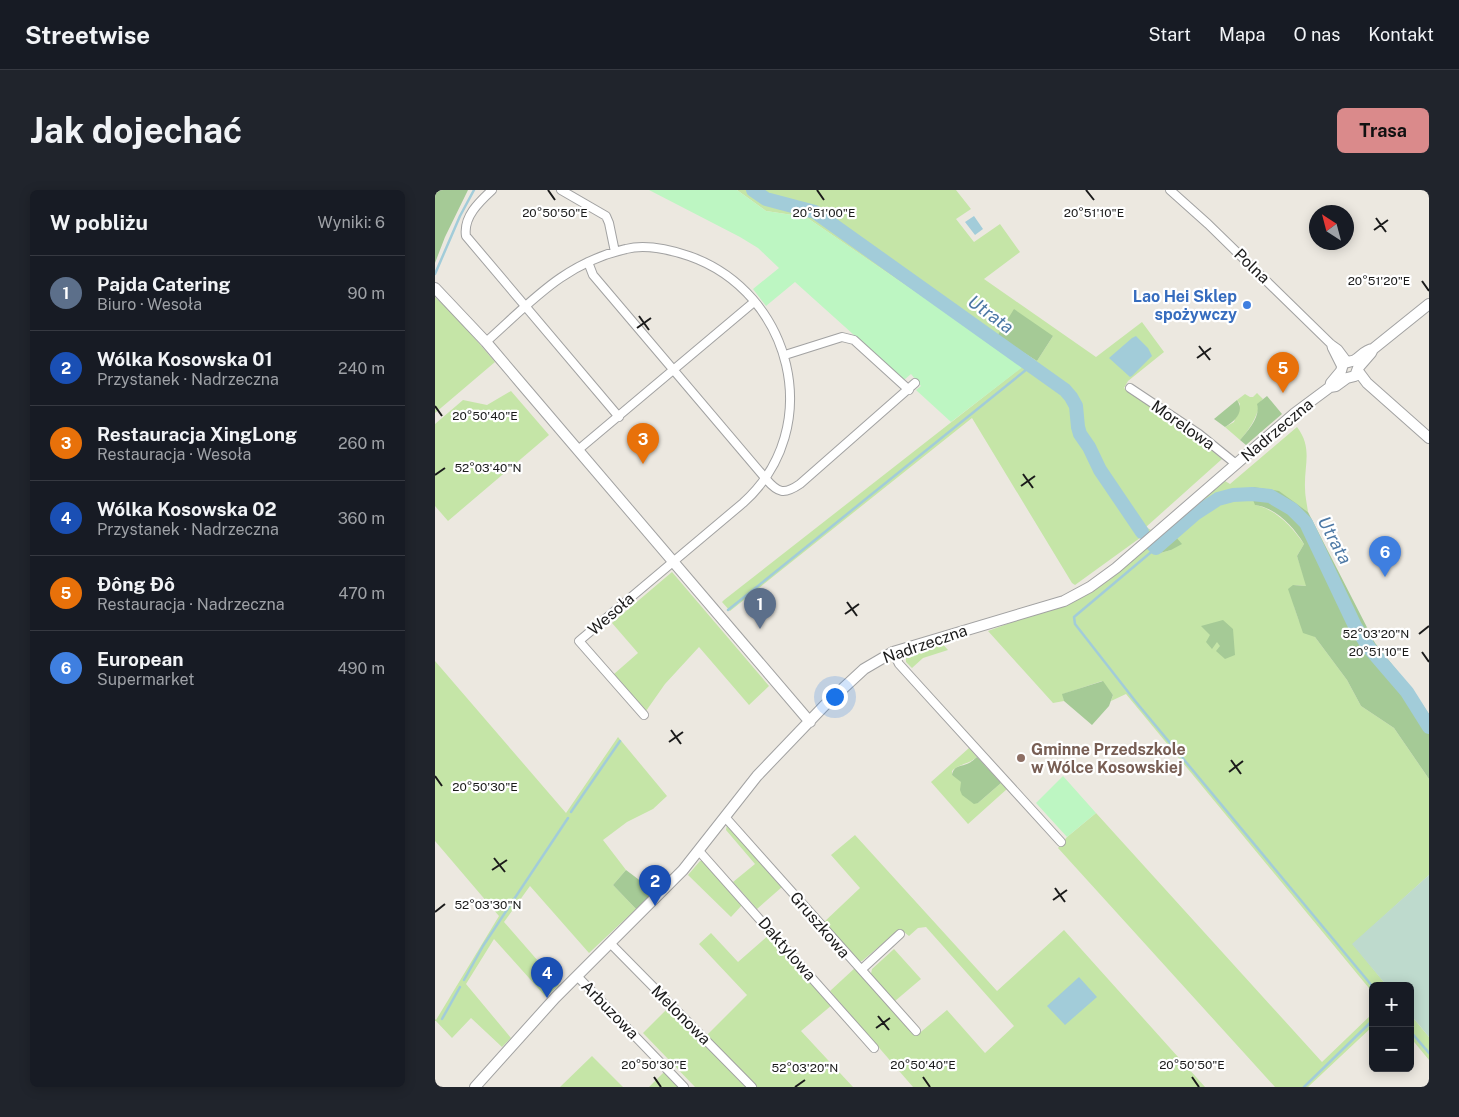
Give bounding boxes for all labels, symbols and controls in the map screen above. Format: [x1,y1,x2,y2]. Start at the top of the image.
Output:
text: Streetwise [25,21,150,49]
text: Start [1149,24,1191,45]
text: Mapa [1219,24,1265,45]
text: O nas [1293,24,1340,45]
text: Kontakt [1368,24,1434,45]
button: Trasa [1337,108,1429,153]
text: Jak dojechać [30,110,242,151]
north arrow [1309,205,1354,250]
text: 20°50'50"E [522,206,588,220]
text: 20°51'00"E [793,206,855,220]
text: 20°51'10"E [1064,206,1124,220]
text: W pobliżu [50,210,148,235]
text: Wyniki: 6 [318,213,385,232]
street label: Polna [1230,245,1274,287]
text: Pajda Catering [97,273,231,295]
text: 20°51'20"E [1348,274,1410,288]
text: 1 [63,284,69,303]
text: 90 m [348,284,385,303]
place label: Lao Hei Sklep spożywczy [1133,287,1237,324]
water label: Utrata [964,290,1018,338]
text: Biuro · Wesoła [97,295,202,314]
marker: Lao Hei Sklep spożywczy [1241,299,1253,311]
text: Wólka Kosowska 01 [97,348,273,370]
pin: 5 [1267,352,1299,393]
text: 2 [61,359,71,378]
text: 240 m [338,359,385,378]
text: Przystanek · Nadrzeczna [97,370,279,389]
street label: Nadrzeczna [1237,394,1317,466]
street label: Morelowa [1148,396,1218,454]
text: 20°50'40"E [452,409,518,423]
text: Restauracja XingLong [97,423,297,445]
pin: 3 [627,423,659,464]
text: 3 [61,434,71,453]
text: 260 m [338,434,385,453]
text: Restauracja · Wesoła [97,445,251,464]
text: 52°03'40"N [454,461,522,475]
text: Wólka Kosowska 02 [97,498,277,520]
text: 4 [61,509,71,528]
text: 360 m [338,509,385,528]
water label: Utrata [1314,512,1356,568]
text: Przystanek · Nadrzeczna [97,520,279,539]
pin: 6 [1369,536,1401,577]
text: Đông Đô [97,573,175,595]
text: 5 [61,584,71,603]
text: 470 m [338,584,385,603]
pin: 1 [744,588,776,629]
street label: Wesoła [584,589,638,639]
text: Restauracja · Nadrzeczna [97,595,285,614]
street label: Nadrzeczna [880,621,970,667]
text: 52°03'20"N [1343,627,1409,641]
text: 20°51'10"E [1349,645,1409,659]
text: European [97,648,183,670]
text: 6 [61,659,71,678]
text: 490 m [338,659,385,678]
text: Supermarket [97,670,194,689]
your location [822,684,848,710]
place label: Gminne Przedszkole w Wólce Kosowskiej [1031,740,1186,777]
marker: Gminne Przedszkole w Wólce Kosowskiej [1015,752,1027,764]
text: 20°50'30"E [452,780,518,794]
pin: 2 [639,865,671,906]
street label: Gruszkowa [786,888,854,962]
text: 52°03'30"N [454,898,522,912]
street label: Daktylowa [754,913,820,985]
pin: 4 [531,957,563,998]
street label: Arbuzowa [577,977,643,1043]
street label: Melonowa [647,981,715,1049]
map controls [1369,982,1414,1072]
button: + [1369,982,1414,1027]
button: − [1369,1027,1414,1072]
text: 20°50'30"E [621,1058,687,1072]
text: 20°50'40"E [890,1058,956,1072]
text: 20°50'50"E [1159,1058,1225,1072]
text: 52°03'20"N [772,1061,838,1075]

